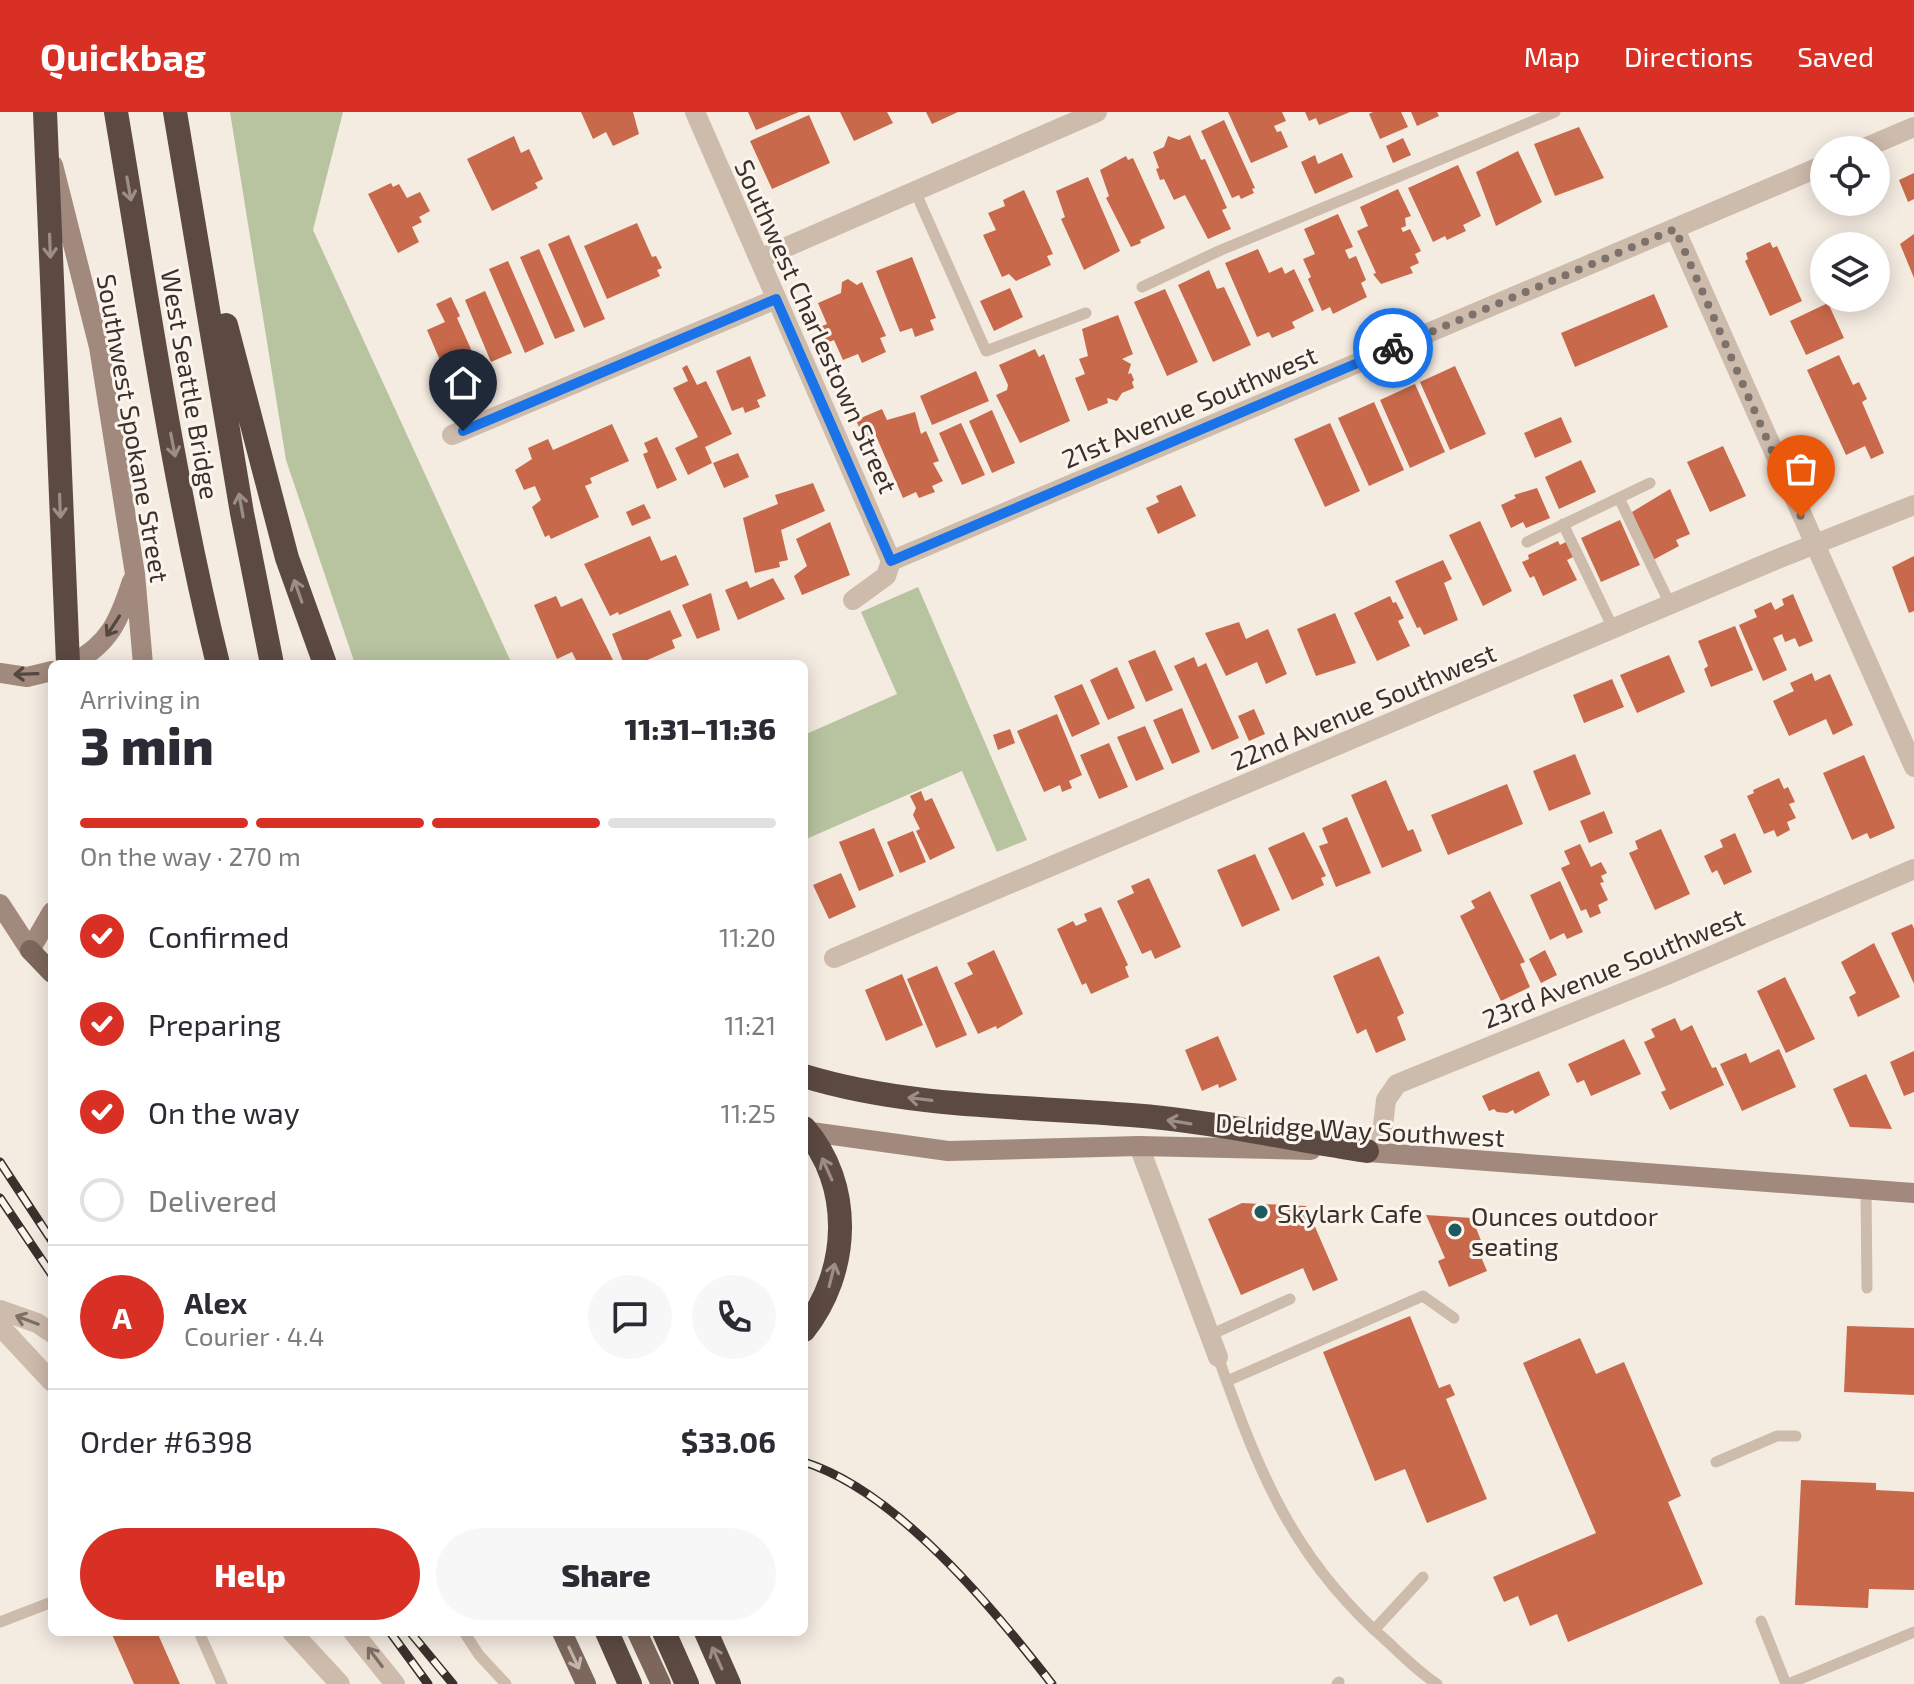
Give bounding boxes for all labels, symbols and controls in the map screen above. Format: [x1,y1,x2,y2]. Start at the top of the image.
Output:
text: Quickbag [40,33,206,79]
text: Map [1524,39,1580,73]
text: Directions [1624,39,1753,73]
text: Saved [1797,39,1874,73]
map controls [1810,136,1890,312]
button: locate [1810,136,1890,216]
street label: Southwest Charlestown Street [729,154,905,498]
one-way arrow [122,176,137,201]
one-way arrow [43,232,58,259]
button: layers [1810,232,1890,312]
street label: West Seattle Bridge [155,266,227,502]
street label: Southwest Spokane Street [92,271,176,585]
courier [1353,308,1433,388]
icon: bike [1371,326,1415,370]
street label: 21st Avenue Southwest [1057,338,1321,474]
pin [429,349,497,431]
icon: home [441,361,485,405]
one-way arrow [166,432,181,457]
pin [1767,435,1835,517]
icon: bag [1779,447,1823,491]
one-way arrow [53,492,68,519]
one-way arrow [233,493,248,518]
one-way arrow [290,578,305,603]
one-way arrow [105,615,122,637]
street label: 22nd Avenue Southwest [1226,636,1500,776]
one-way arrow [13,666,40,682]
text: Arriving in [80,683,201,714]
text: 11:31–11:36 [625,710,776,746]
text: 3 min [80,713,214,775]
text: On the way · 270 m [80,840,301,871]
street label: 23rd Avenue Southwest [1477,900,1749,1034]
icon: check [80,914,124,958]
text: Confirmed [148,918,289,954]
text: 11:20 [719,921,776,952]
icon: check [80,1002,124,1046]
text: Preparing [148,1006,281,1042]
text: 11:21 [724,1009,776,1040]
icon: check [80,1090,124,1134]
one-way arrow [907,1091,934,1106]
text: On the way [148,1094,300,1130]
text: 11:25 [721,1097,776,1128]
street label: Delridge Way Southwest [1215,1106,1506,1152]
one-way arrow [1167,1114,1192,1129]
one-way arrow [819,1157,834,1181]
text: Delivered [148,1182,277,1218]
place label: Skylark Cafe [1277,1197,1423,1228]
place label: Ounces outdoor seating [1471,1200,1658,1261]
marker: Skylark Cafe [1252,1203,1270,1221]
marker: Ounces outdoor seating [1446,1221,1464,1239]
one-way arrow [825,1263,840,1288]
button: chat [588,1275,672,1359]
button: phone [692,1275,776,1359]
text: Alex [184,1284,247,1320]
text: A [112,1299,132,1335]
one-way arrow [15,1312,40,1326]
text: Courier · 4.4 [184,1320,325,1351]
text: Order #6398 [80,1423,253,1459]
text: $33.06 [681,1423,776,1459]
button: Help [80,1528,420,1620]
button: Share [436,1528,776,1620]
one-way arrow [567,1646,582,1670]
one-way arrow [709,1646,724,1670]
one-way arrow [366,1647,383,1669]

